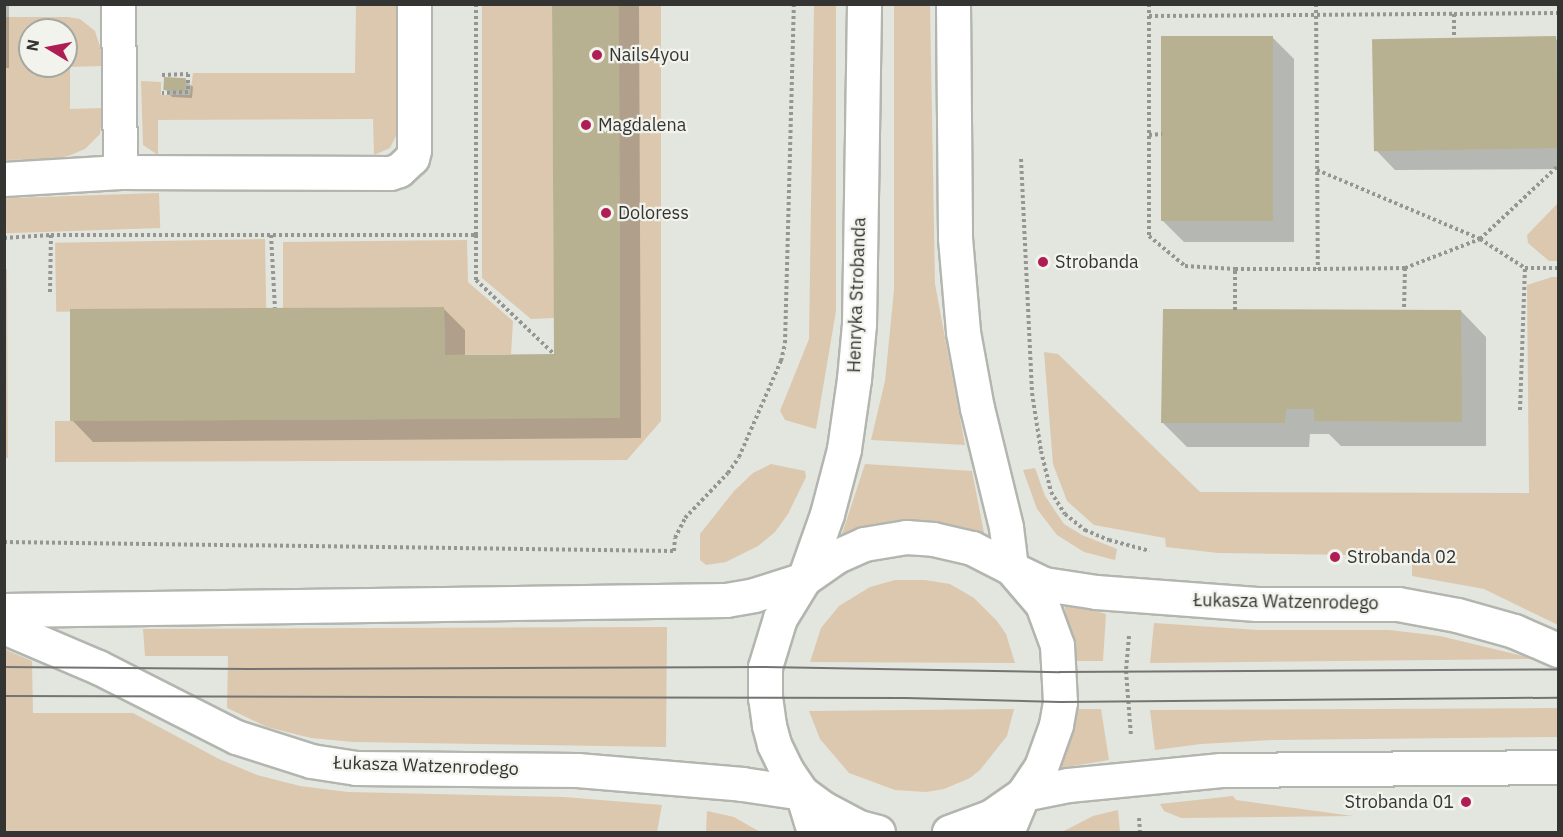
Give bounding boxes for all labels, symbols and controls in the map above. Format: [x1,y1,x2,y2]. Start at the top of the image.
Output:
north arrow [18,18,78,78]
text: N [21,38,43,53]
place label: Nails4you [609,44,689,66]
marker: Nails4you [590,48,604,62]
place label: Magdalena [598,114,686,136]
marker: Magdalena [579,118,593,132]
place label: Doloress [618,202,689,224]
marker: Doloress [599,206,613,220]
street label: Henryka Strobanda [843,217,871,373]
place label: Strobanda [1055,251,1139,273]
marker: Strobanda [1036,255,1050,269]
place label: Strobanda 02 [1347,546,1457,568]
marker: Strobanda 02 [1328,550,1342,564]
street label: Łukasza Watzenrodego [1193,590,1379,614]
street label: Łukasza Watzenrodego [333,752,519,780]
place label: Strobanda 01 [1344,791,1454,813]
marker: Strobanda 01 [1459,795,1473,809]

